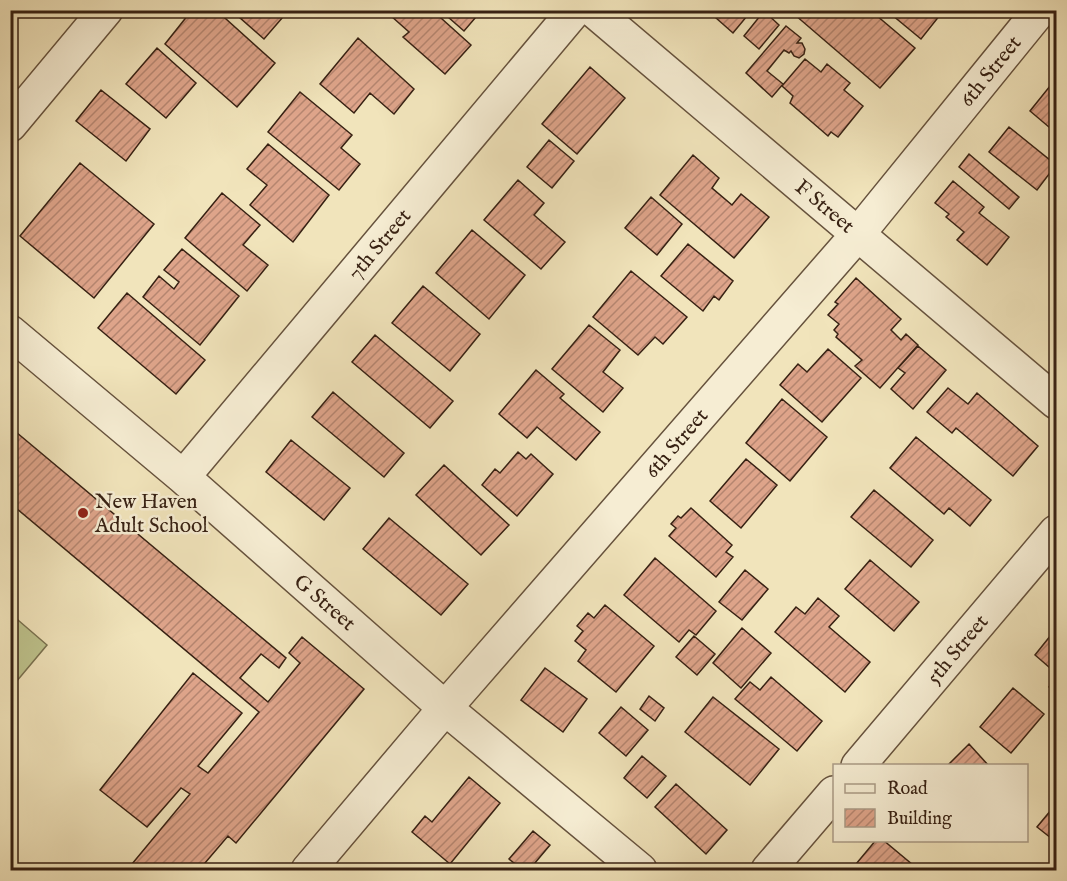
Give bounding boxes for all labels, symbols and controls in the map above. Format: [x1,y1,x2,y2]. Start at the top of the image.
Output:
street label: 6th Street [954,31,1028,113]
street label: F Street [789,174,860,240]
street label: 7th Street [342,204,418,286]
street label: 6th Street [639,403,715,485]
place label: New Haven Adult School [94,489,208,540]
marker: New Haven Adult School [76,506,90,520]
street label: G Street [287,569,361,637]
street label: 5th Street [921,610,995,690]
legend [833,764,1028,842]
text: Road [887,778,928,801]
text: Building [887,808,952,831]

